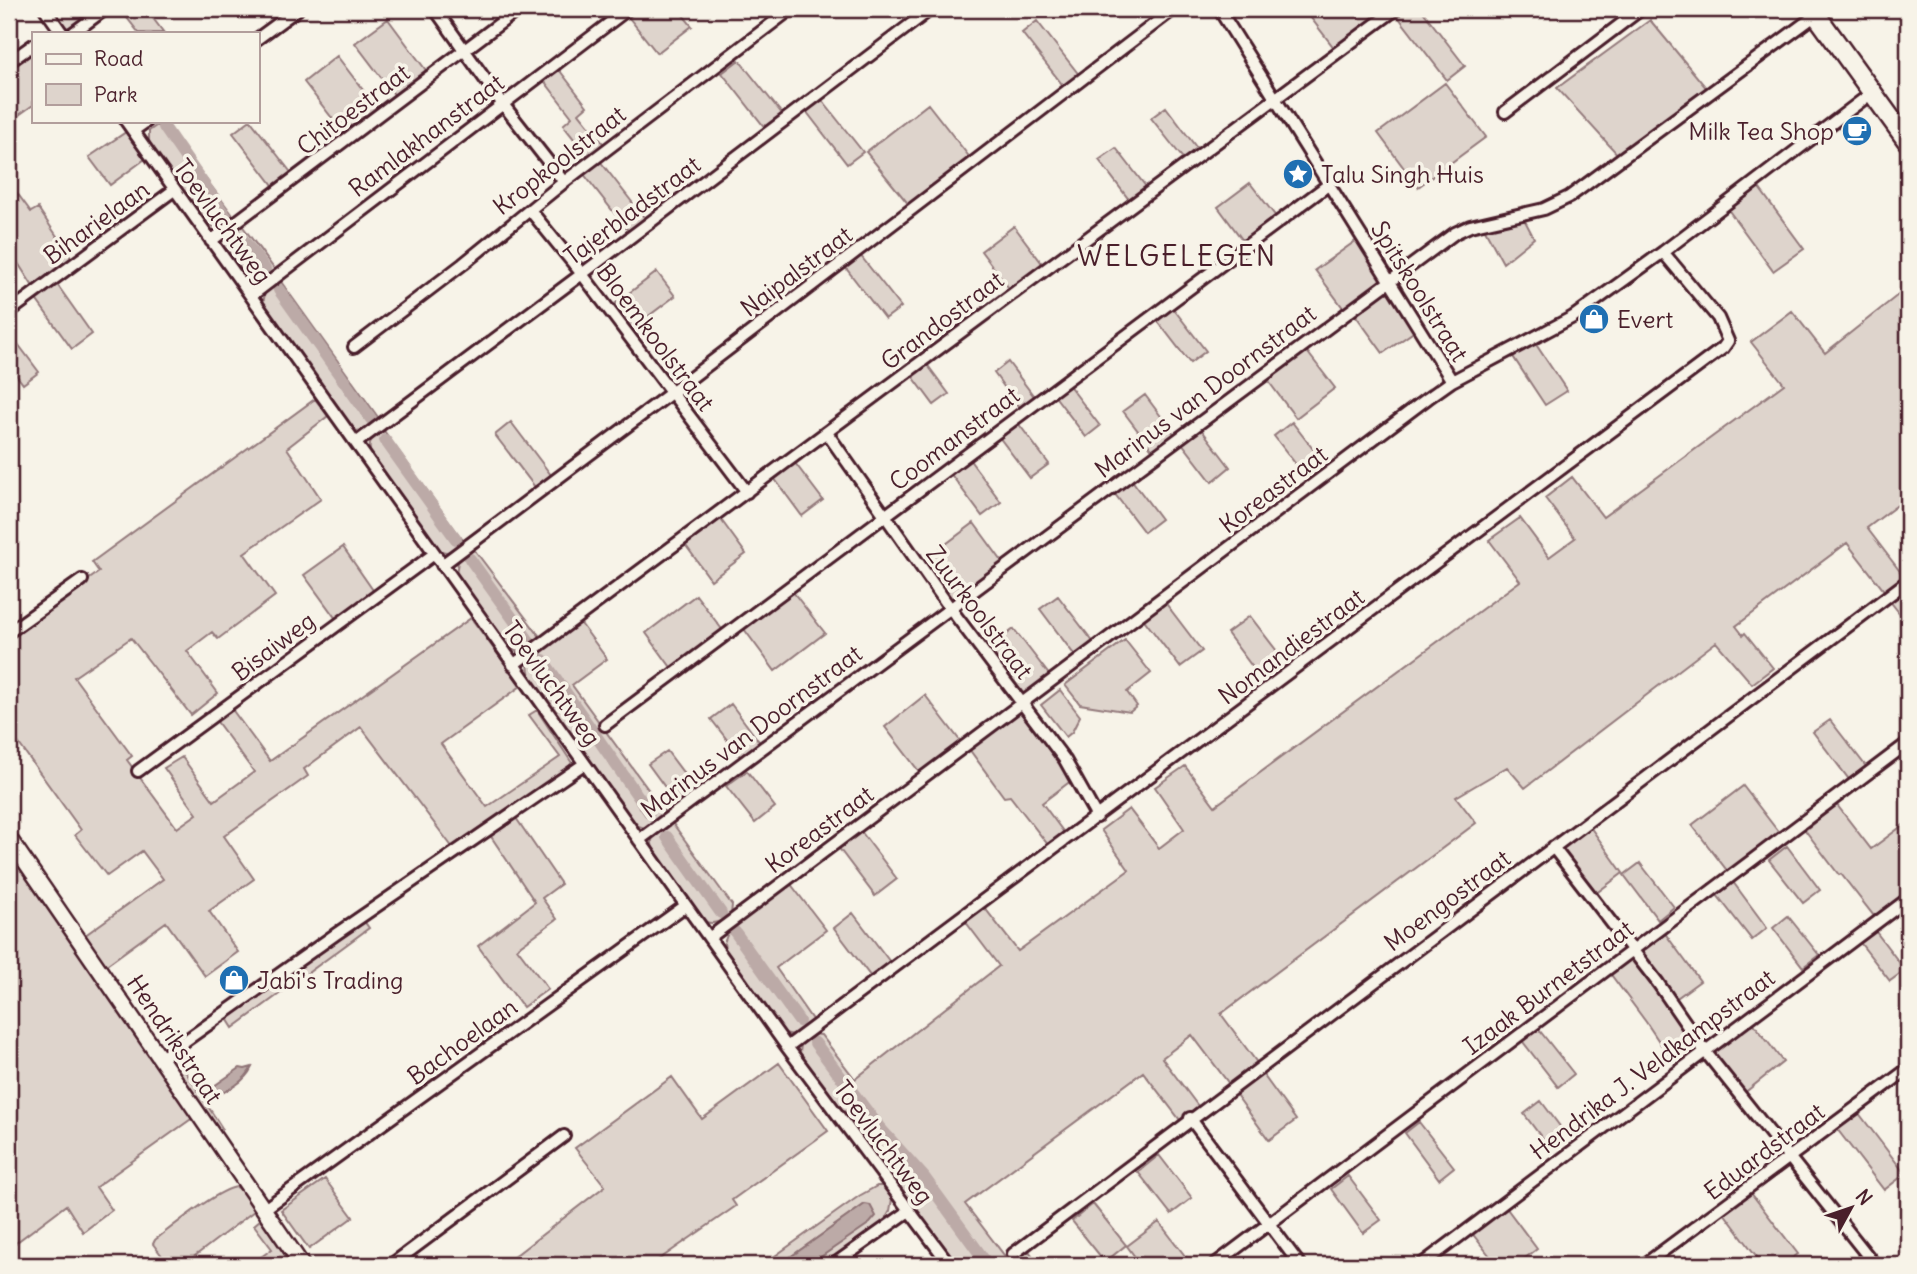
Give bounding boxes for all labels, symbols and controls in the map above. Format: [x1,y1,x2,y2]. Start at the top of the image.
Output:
legend [32,32,259,122]
text: Road [94,45,143,72]
street label: Chitoestraat [291,57,415,161]
street label: Ramlakhanstraat [342,67,510,203]
text: Park [94,81,137,108]
street label: Kropkoolstraat [487,99,631,221]
cafe icon: Milk Tea Shop [1840,114,1874,148]
place label: Milk Tea Shop [1688,116,1834,146]
street label: Tajerbladstraat [558,149,706,271]
street label: Toevluchtweg [168,153,278,289]
place icon: Talu Singh Huis [1281,157,1315,191]
place label: Talu Singh Huis [1321,159,1484,189]
street label: Biharielaan [37,174,155,270]
street label: Spitskoolstraat [1365,215,1475,367]
street label: Naipalstraat [734,219,858,323]
district label: WELGELEGEN [1077,238,1277,274]
street label: Bloemkoolstraat [591,257,721,417]
street label: Grandostraat [875,264,1009,376]
street label: Marinus van Doornstraat [1089,298,1321,484]
shop icon: Evert [1577,302,1611,336]
place label: Evert [1617,304,1673,334]
street label: Coomanstraat [883,379,1025,497]
street label: Koreastraat [1213,439,1333,539]
street label: Zuurkoolstraat [920,539,1040,685]
street label: Nomandiestraat [1212,581,1370,711]
street label: Bisaiweg [226,605,320,687]
street label: Toevluchtweg [497,615,607,751]
street label: Marinus van Doornstraat [635,638,867,824]
street label: Koreastraat [759,779,879,879]
street label: Moengostraat [1378,843,1516,957]
street label: Izaak Burnetstraat [1457,913,1639,1061]
street label: Hendrika J. Veldkampstraat [1524,962,1780,1166]
shop icon: Jabi's Trading [217,963,251,997]
place label: Jabi's Trading [257,965,404,995]
street label: Hendrikstraat [121,969,229,1109]
street label: Bachoelaan [401,991,523,1091]
street label: Toevluchtweg [828,1074,940,1210]
street label: Eduardstraat [1698,1096,1830,1206]
north arrow [1815,1172,1885,1242]
text: N [1851,1184,1877,1210]

